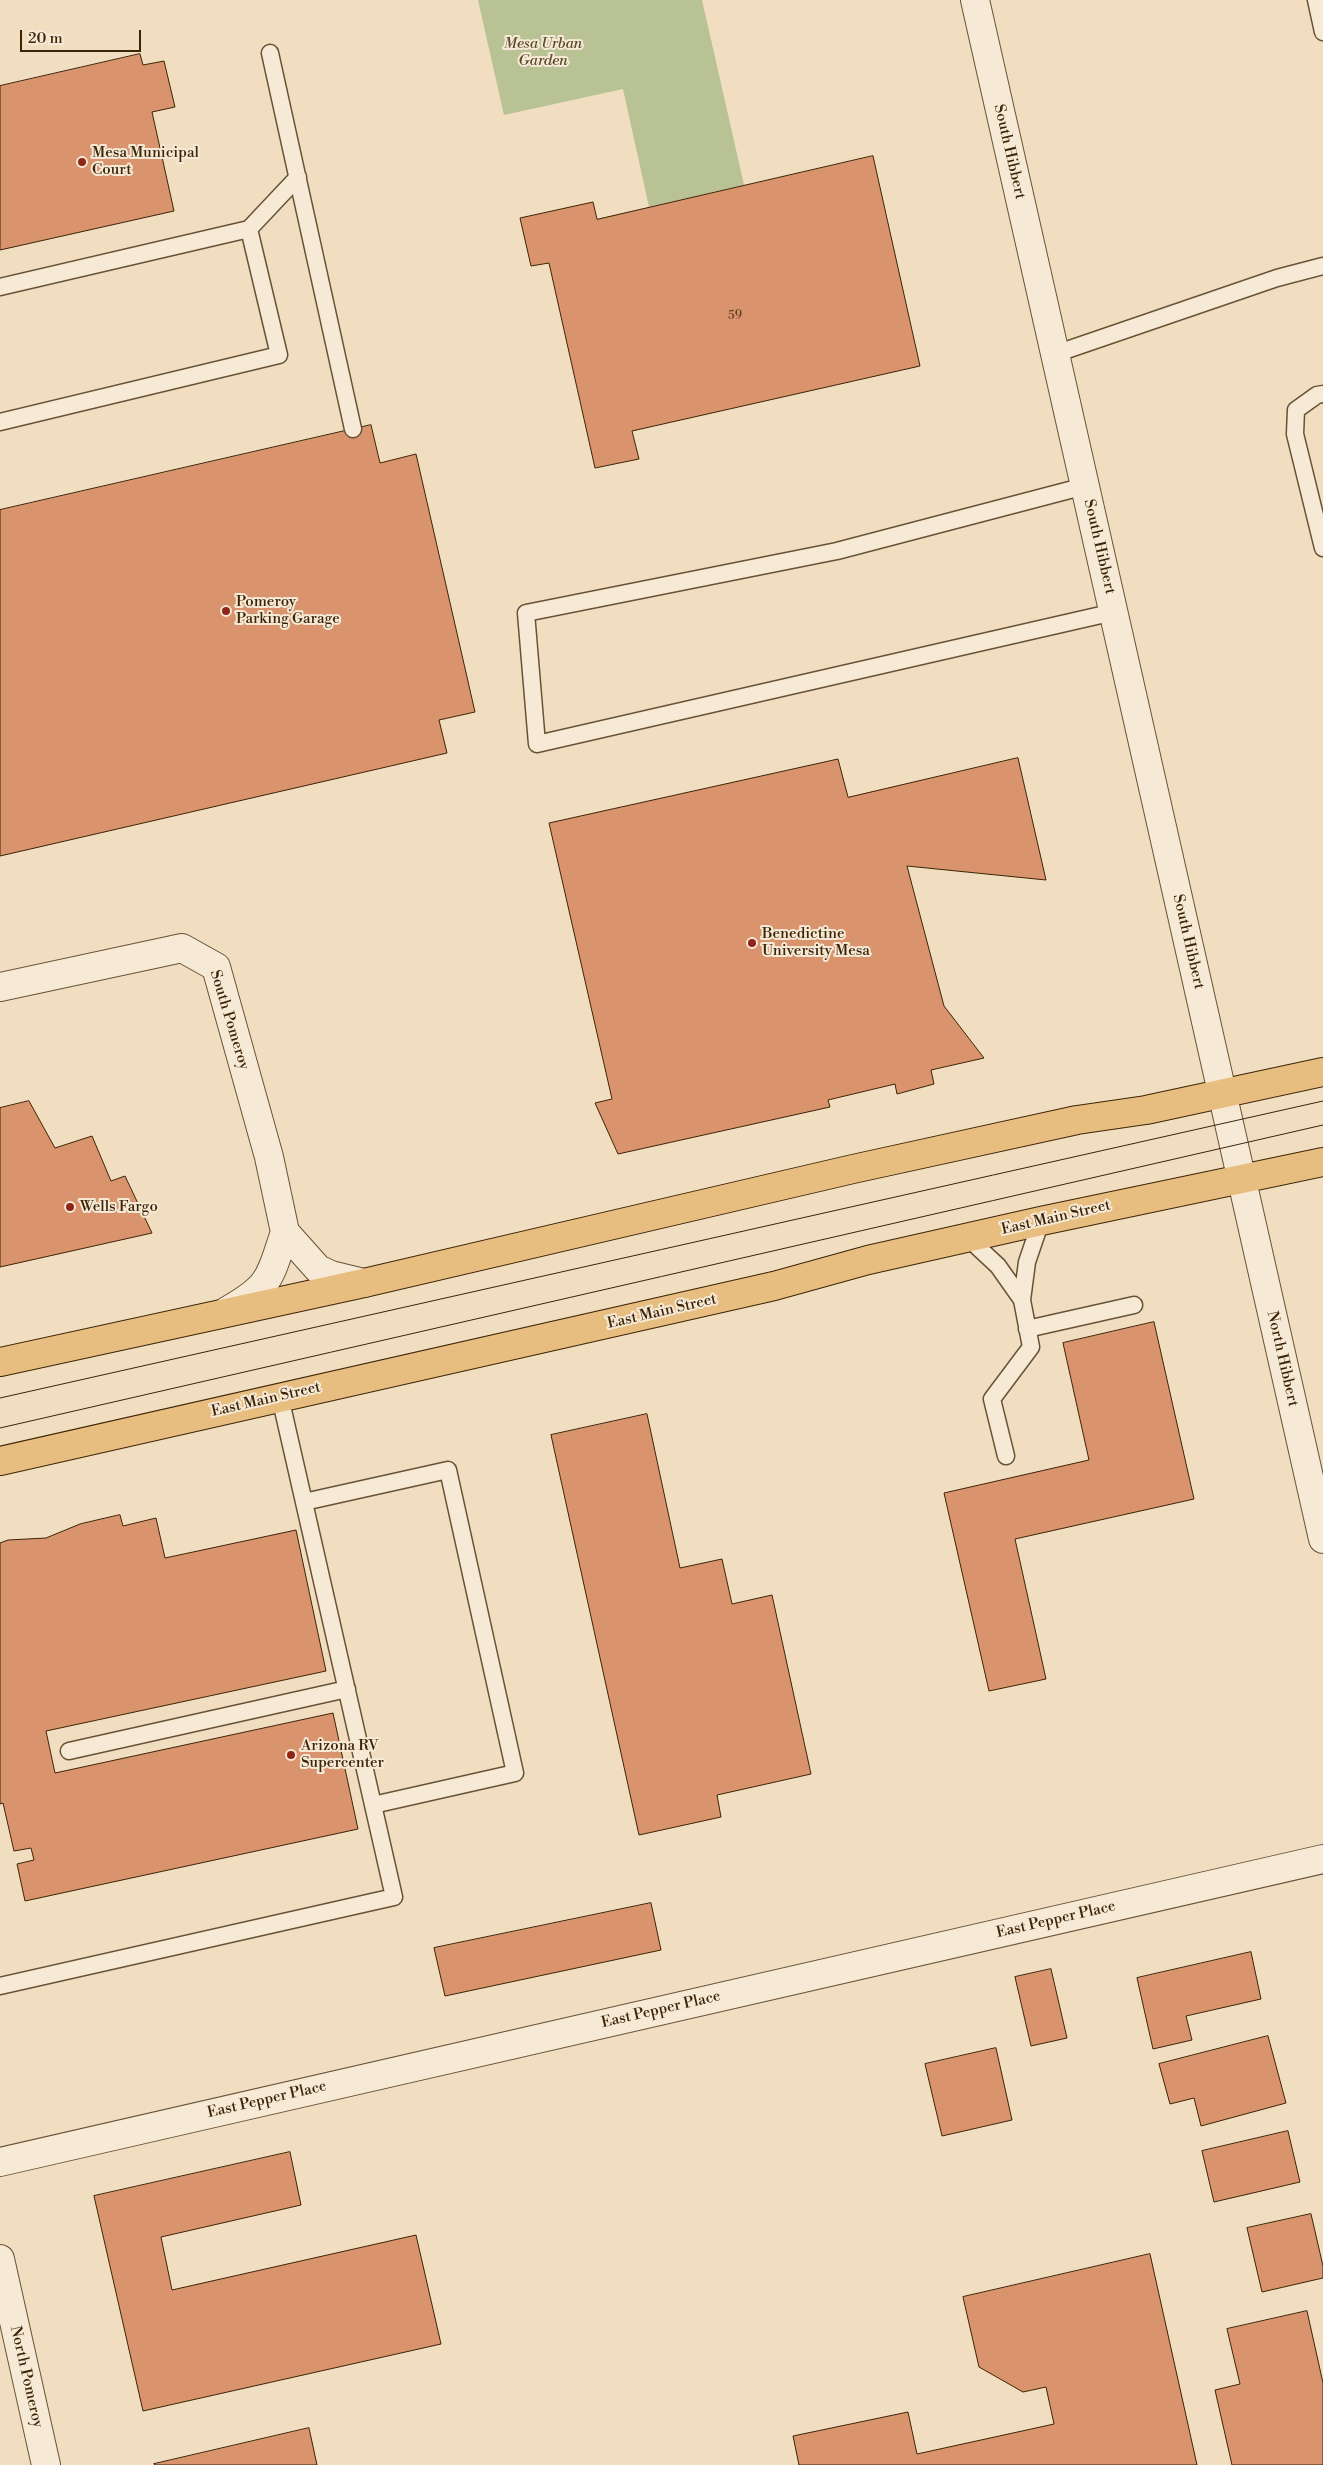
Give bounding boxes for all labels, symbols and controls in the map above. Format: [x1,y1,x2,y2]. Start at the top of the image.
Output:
scale bar [22,20,144,52]
text: 20 m [28,29,63,48]
park label: Mesa Urban Garden [504,35,582,70]
street label: South Hibbert [989,103,1029,201]
place label: Mesa Municipal Court [92,144,199,179]
marker: Mesa Municipal Court [76,156,88,168]
house number: 59 [728,309,742,323]
street label: South Hibbert [1079,498,1119,596]
place label: Pomeroy Parking Garage [236,593,340,628]
marker: Pomeroy Parking Garage [220,605,232,617]
street label: South Hibbert [1168,893,1208,991]
place label: Benedictine University Mesa [762,925,870,960]
marker: Benedictine University Mesa [746,937,758,949]
street label: South Pomeroy [205,968,253,1072]
street label: East Main Street [1000,1197,1112,1239]
place label: Wells Fargo [80,1198,158,1216]
marker: Wells Fargo [64,1201,76,1213]
street label: East Main Street [606,1291,718,1333]
street label: North Hibbert [1262,1309,1302,1409]
street label: East Main Street [210,1379,322,1421]
place label: Arizona RV Supercenter [301,1737,384,1772]
marker: Arizona RV Supercenter [285,1749,297,1761]
street label: East Pepper Place [995,1898,1117,1942]
street label: East Pepper Place [600,1988,722,2032]
street label: East Pepper Place [206,2078,328,2122]
street label: North Pomeroy [6,2324,46,2430]

